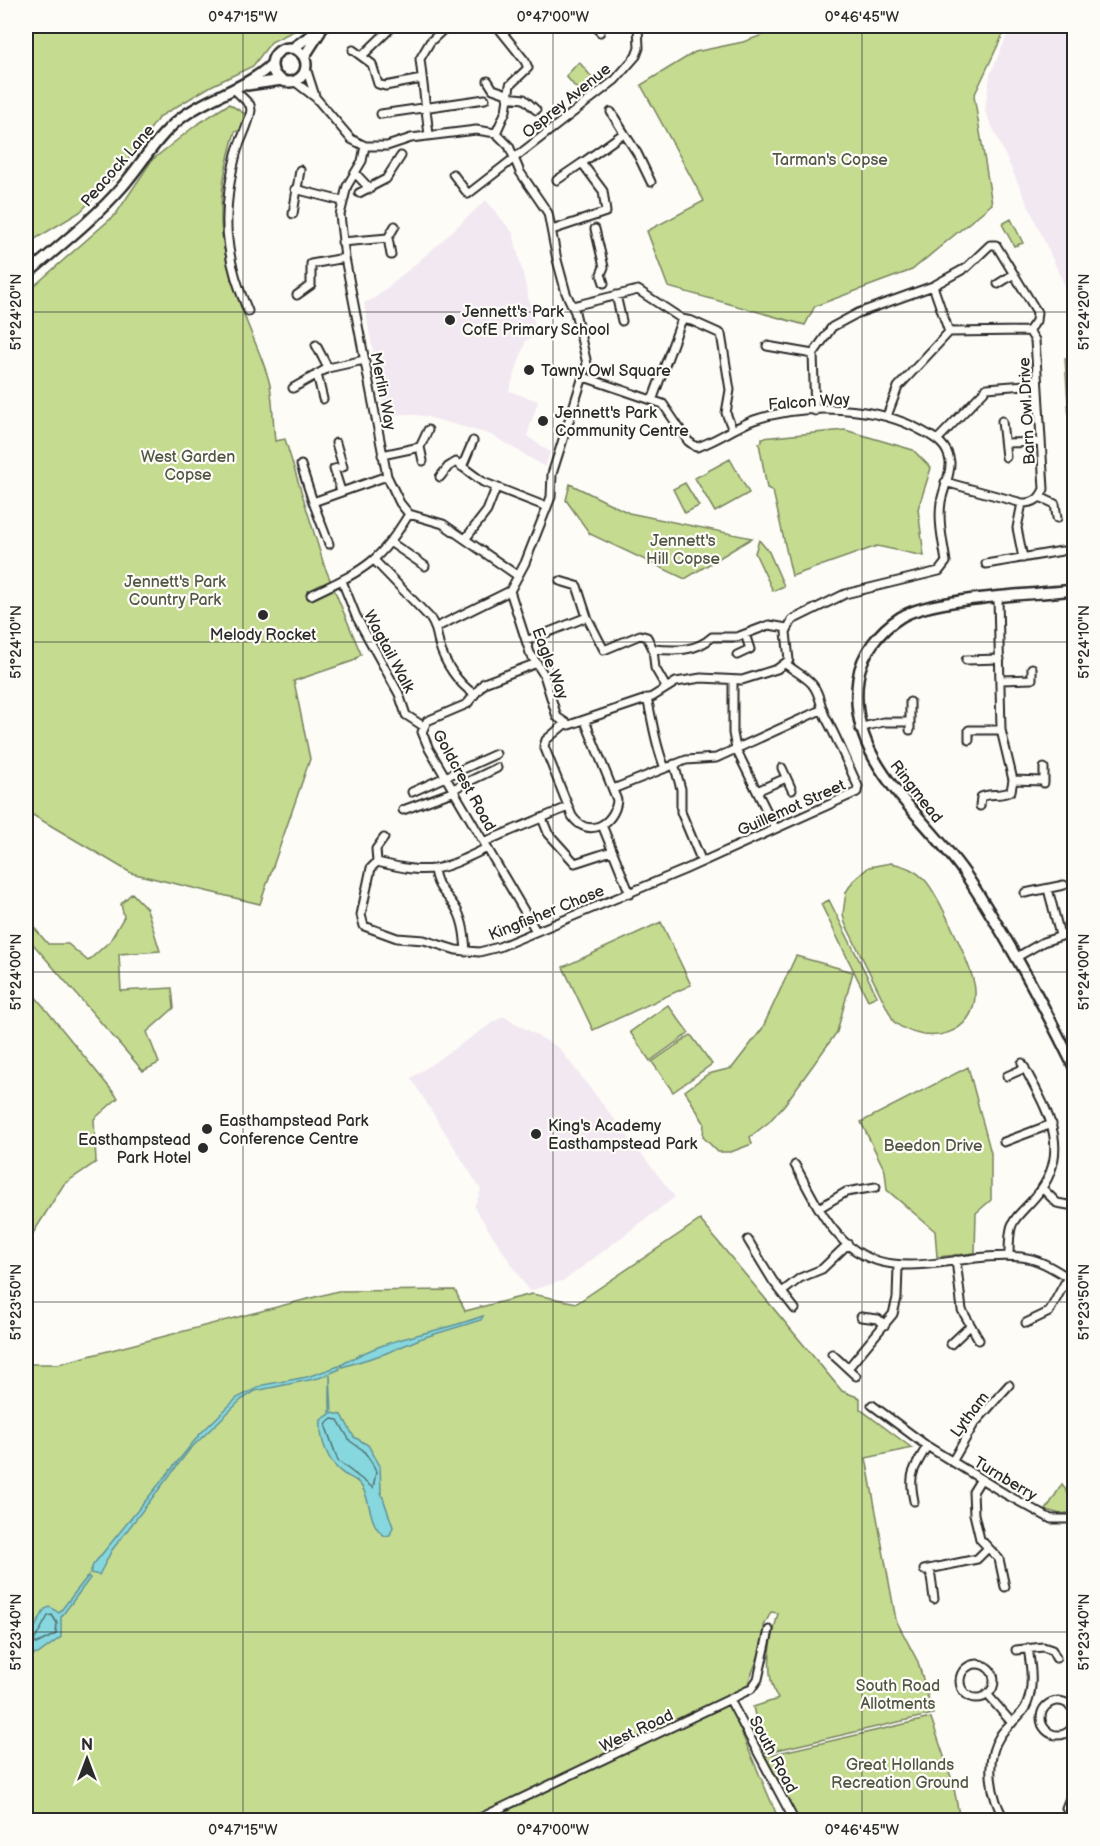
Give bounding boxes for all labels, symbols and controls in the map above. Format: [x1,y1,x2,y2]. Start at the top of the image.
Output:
text: 0°47'15"W [208,8,278,27]
text: 0°47'00"W [517,8,590,27]
text: 0°46'45"W [825,8,900,27]
street label: Osprey Avenue [519,59,615,143]
street label: Peacock Lane [77,121,159,211]
park label: Tarman's Copse [772,151,888,170]
text: 51°24'20"N [7,274,26,351]
text: 51°24'20"N [1075,274,1094,351]
place label: Jennett's Park CofE Primary School [462,303,610,340]
marker: Jennett's Park CofE Primary School [443,313,457,327]
street label: Merlin Way [366,351,400,433]
street label: Barn Owl Drive [1015,356,1040,465]
place label: Tawny Owl Square [541,362,671,381]
marker: Tawny Owl Square [522,363,536,377]
street label: Falcon Way [768,390,851,415]
place label: Jennett's Park Community Centre [555,404,689,441]
marker: Jennett's Park Community Centre [536,414,550,428]
park label: West Garden Copse [141,448,235,485]
park label: Jennett's Hill Copse [646,532,721,569]
park label: Jennett's Park Country Park [124,573,226,610]
text: 51°24'10"N [7,605,26,679]
text: 51°24'10"N [1075,605,1094,679]
street label: Wagtail Walk [359,607,418,696]
marker: Melody Rocket [256,608,270,622]
street label: Eagle Way [527,625,572,703]
place label: Melody Rocket [210,626,316,645]
street label: Goldcrest Road [428,727,499,835]
street label: Ringmead [885,757,946,827]
street label: Guillemot Street [735,776,849,841]
street label: Kingfisher Chase [486,881,608,945]
text: 51°24'00"N [7,934,26,1010]
text: 51°24'00"N [1075,934,1094,1010]
place label: Easthampstead Park Conference Centre [219,1112,368,1149]
place label: King's Academy Easthampstead Park [548,1117,697,1154]
marker: Easthampstead Park Conference Centre [200,1122,214,1136]
marker: King's Academy Easthampstead Park [529,1127,543,1141]
place label: Easthampstead Park Hotel [78,1131,191,1168]
park label: Beedon Drive [883,1137,983,1156]
marker: Easthampstead Park Hotel [196,1141,210,1155]
text: 51°23'50"N [7,1264,26,1340]
text: 51°23'50"N [1075,1264,1094,1340]
street label: Lytham [947,1388,993,1441]
street label: Turnberry [970,1453,1041,1506]
text: 51°23'40"N [7,1593,26,1671]
text: 51°23'40"N [1075,1593,1094,1671]
park label: South Road Allotments [856,1677,940,1714]
street label: West Road [597,1706,676,1757]
street label: South Road [745,1713,801,1796]
north arrow [57,1729,117,1789]
text: N [81,1736,93,1755]
park label: Great Hollands Recreation Ground [831,1756,969,1793]
text: 0°47'15"W [208,1821,278,1840]
text: 0°47'00"W [517,1821,590,1840]
text: 0°46'45"W [825,1821,900,1840]

